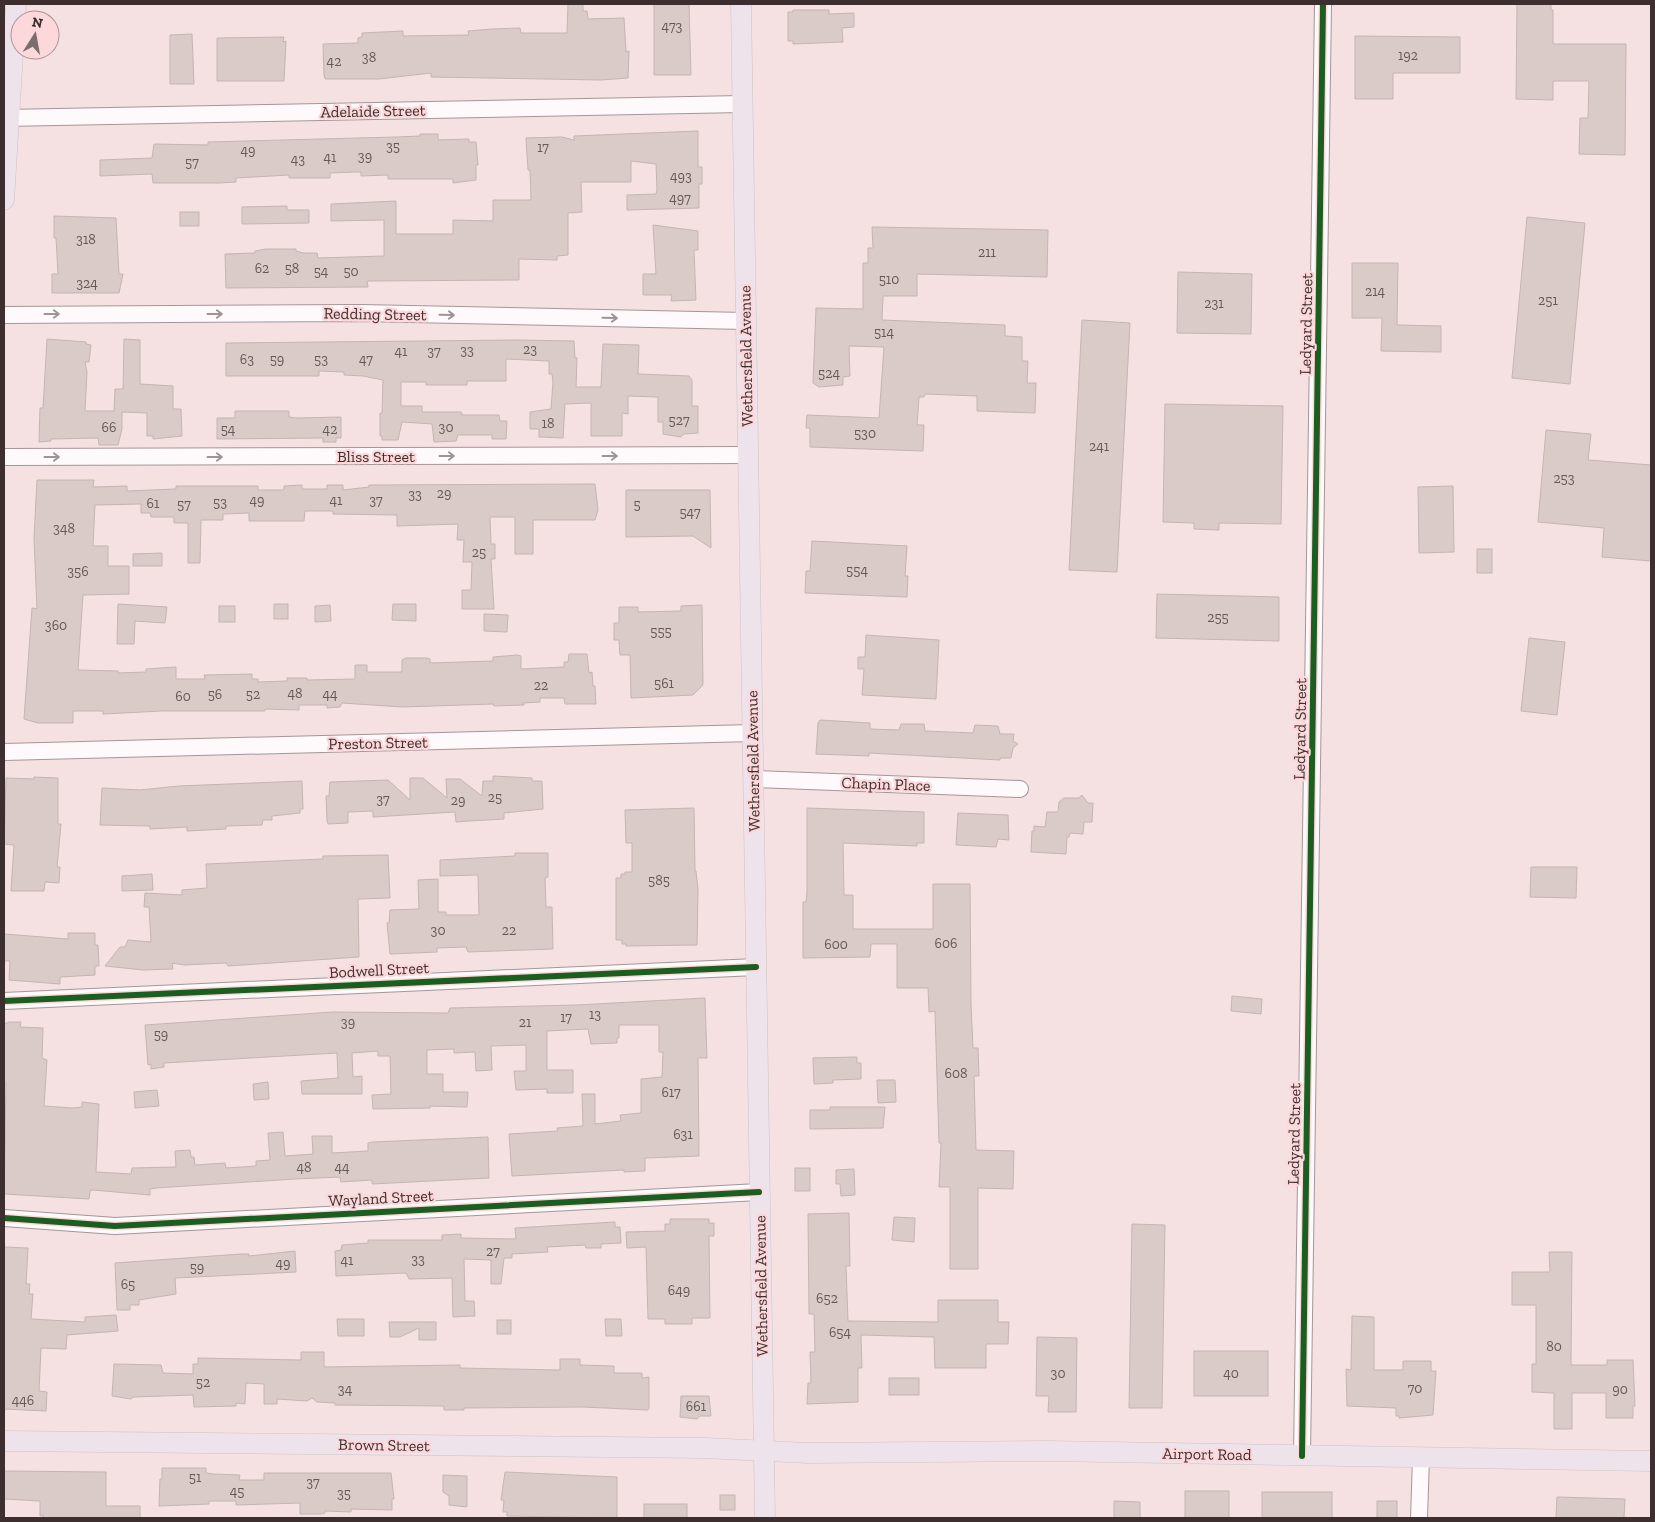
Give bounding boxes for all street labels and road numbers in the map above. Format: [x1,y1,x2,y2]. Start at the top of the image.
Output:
street label: Adelaide Street [320,101,426,121]
street label: Ledyard Street [1296,273,1316,375]
street label: Wethersfield Avenue [735,285,757,427]
street label: Redding Street [323,304,427,324]
street label: Bliss Street [337,447,415,466]
street label: Ledyard Street [1290,678,1310,780]
street label: Wethersfield Avenue [742,690,764,832]
street label: Preston Street [328,733,428,753]
street label: Chapin Place [841,773,931,795]
street label: Bodwell Street [328,958,430,982]
street label: Ledyard Street [1284,1083,1304,1185]
street label: Wayland Street [328,1186,434,1210]
street label: Wethersfield Avenue [750,1215,772,1357]
street label: Brown Street [338,1435,430,1455]
street label: Airport Road [1162,1444,1252,1464]

